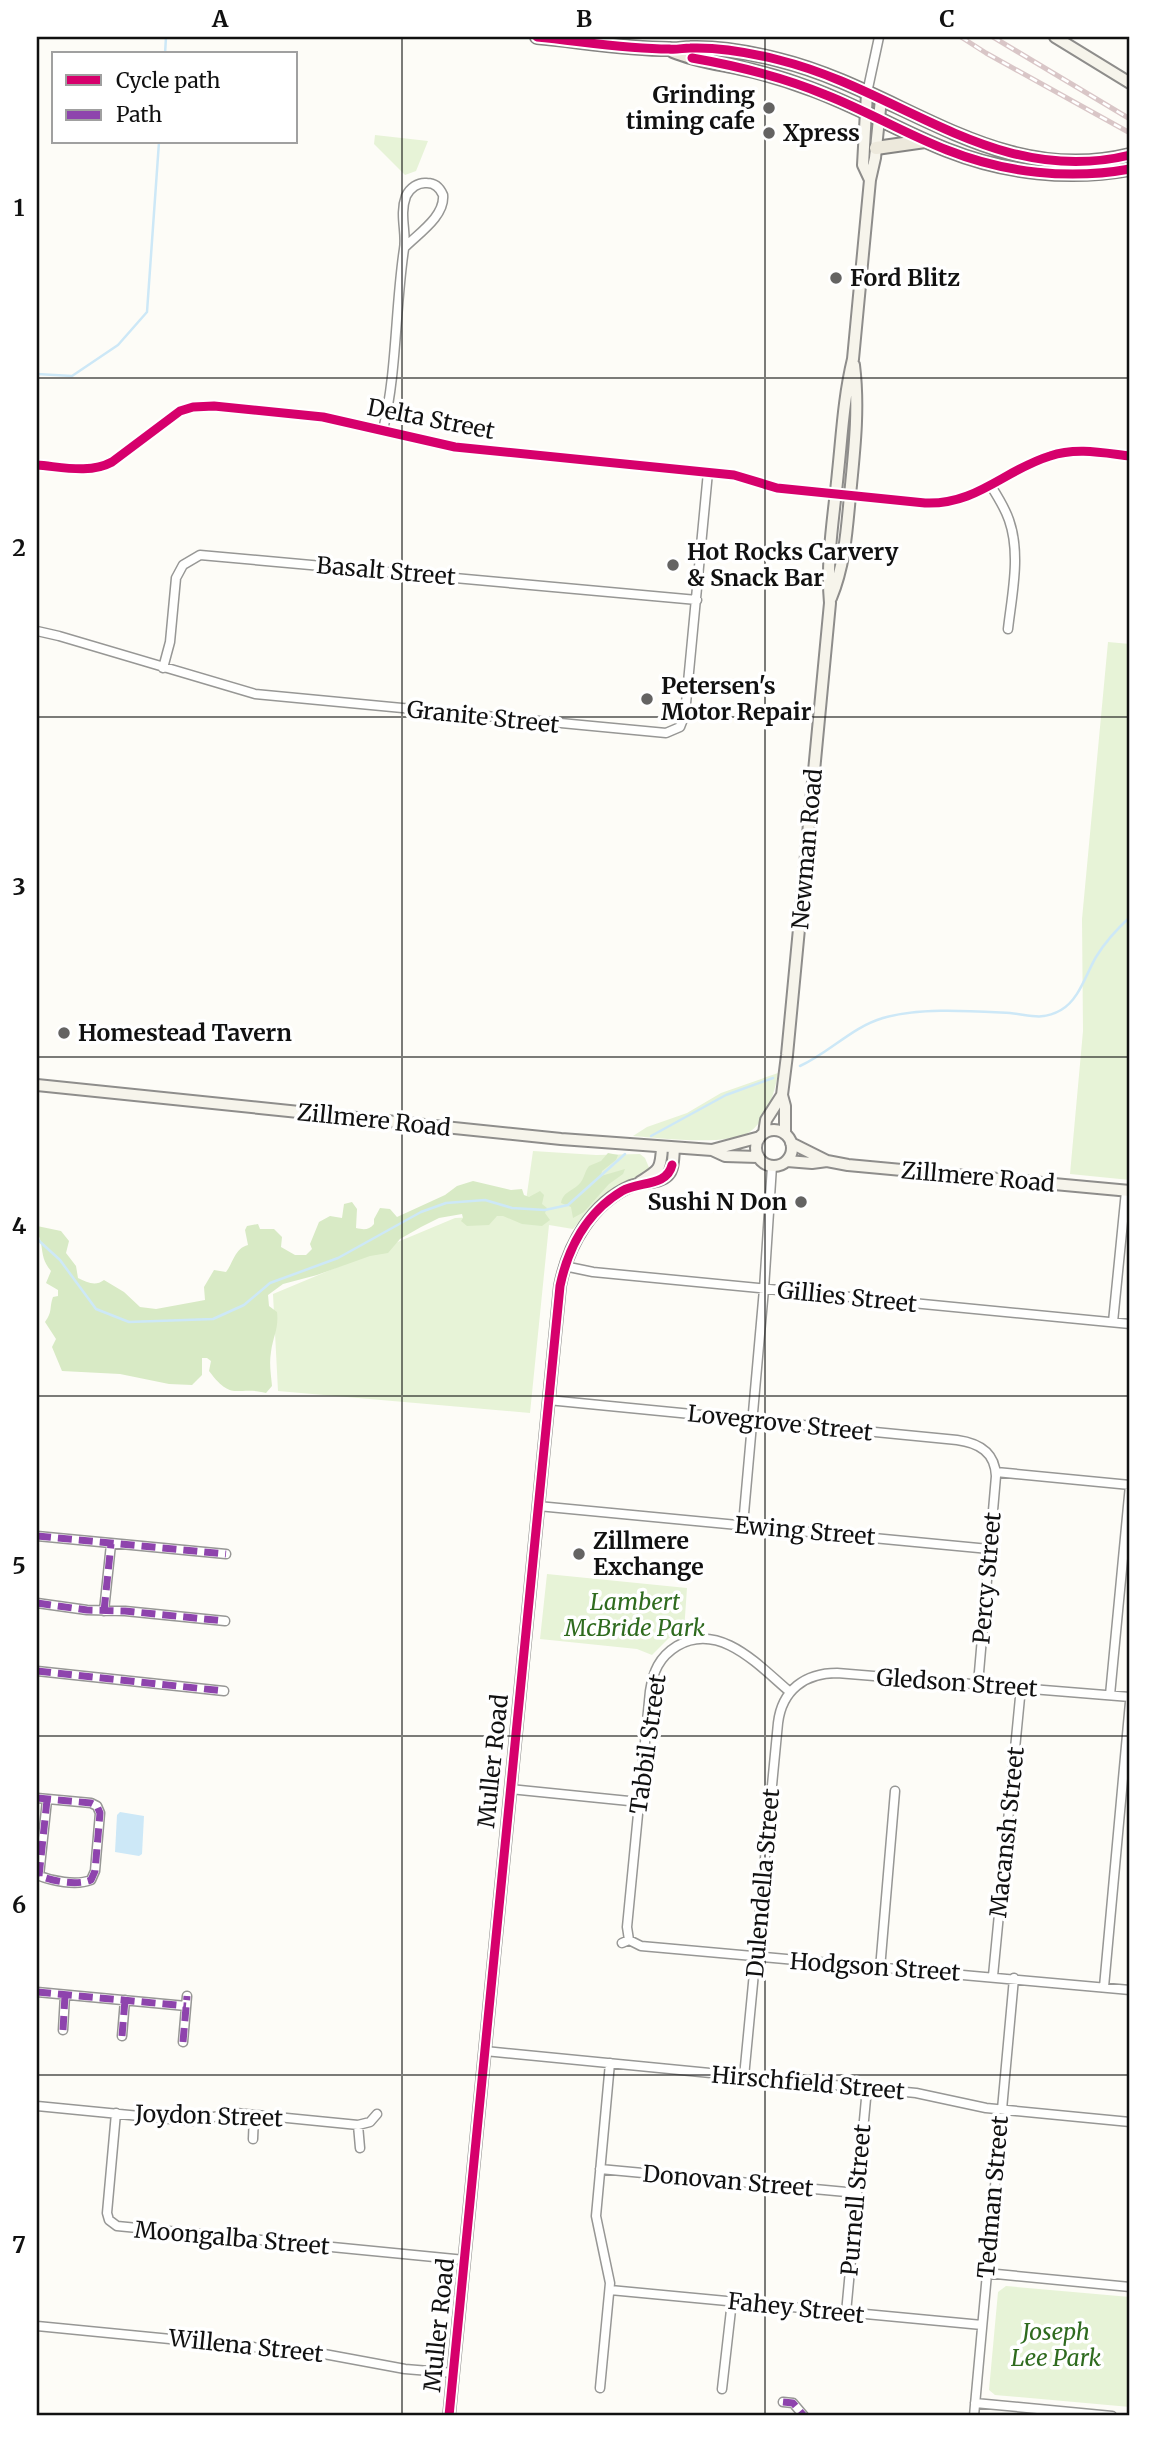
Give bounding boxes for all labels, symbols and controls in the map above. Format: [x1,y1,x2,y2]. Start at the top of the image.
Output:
text: A [211,4,229,33]
text: B [576,4,592,33]
text: C [939,4,955,33]
legend [52,52,298,144]
text: Cycle path [116,67,220,94]
place label: Grinding timing cafe [626,80,756,135]
marker: Grinding timing cafe [761,100,777,116]
text: Path [116,101,162,128]
place label: Xpress [783,118,860,147]
marker: Xpress [761,125,777,141]
text: 1 [14,193,25,222]
place label: Ford Blitz [850,263,960,292]
marker: Ford Blitz [828,270,844,286]
street label: Delta Street [365,392,497,445]
text: 2 [12,533,26,562]
place label: Hot Rocks Carvery & Snack Bar [687,537,899,592]
street label: Basalt Street [315,550,457,591]
marker: Hot Rocks Carvery & Snack Bar [665,557,681,573]
place label: Petersen's Motor Repair [661,671,812,726]
marker: Petersen's Motor Repair [639,691,655,707]
street label: Granite Street [406,694,561,739]
street label: Newman Road [785,767,828,931]
text: 3 [12,872,26,901]
place label: Homestead Tavern [78,1018,292,1047]
marker: Homestead Tavern [56,1025,72,1041]
street label: Zillmere Road [296,1097,452,1142]
street label: Zillmere Road [900,1155,1056,1198]
place label: Sushi N Don [648,1187,787,1216]
marker: Sushi N Don [793,1194,809,1210]
text: 4 [12,1211,27,1240]
street label: Gillies Street [776,1275,918,1318]
street label: Lovegrove Street [686,1398,874,1447]
street label: Ewing Street [733,1510,877,1551]
street label: Percy Street [966,1511,1007,1645]
place label: Zillmere Exchange [593,1526,704,1581]
marker: Zillmere Exchange [571,1546,587,1562]
text: 5 [12,1551,26,1580]
park label: Lambert McBride Park [564,1587,706,1642]
street label: Gledson Street [876,1662,1038,1703]
street label: Tabbil Street [623,1672,672,1816]
street label: Muller Road [471,1692,514,1829]
street label: Macansh Street [983,1745,1030,1919]
street label: Dulendella Street [740,1787,785,1979]
text: 6 [12,1890,26,1919]
street label: Hodgson Street [789,1946,961,1987]
street label: Hirschfield Street [710,2060,906,2105]
street label: Joydon Street [134,2098,284,2133]
street label: Tedman Street [971,2114,1014,2280]
street label: Purnell Street [834,2123,877,2277]
street label: Donovan Street [641,2159,815,2202]
street label: Moongalba Street [133,2215,331,2260]
text: 7 [12,2230,26,2259]
street label: Muller Road [417,2256,460,2393]
street label: Fahey Street [726,2286,866,2329]
park label: Joseph Lee Park [1011,2317,1101,2372]
street label: Willena Street [166,2323,325,2368]

